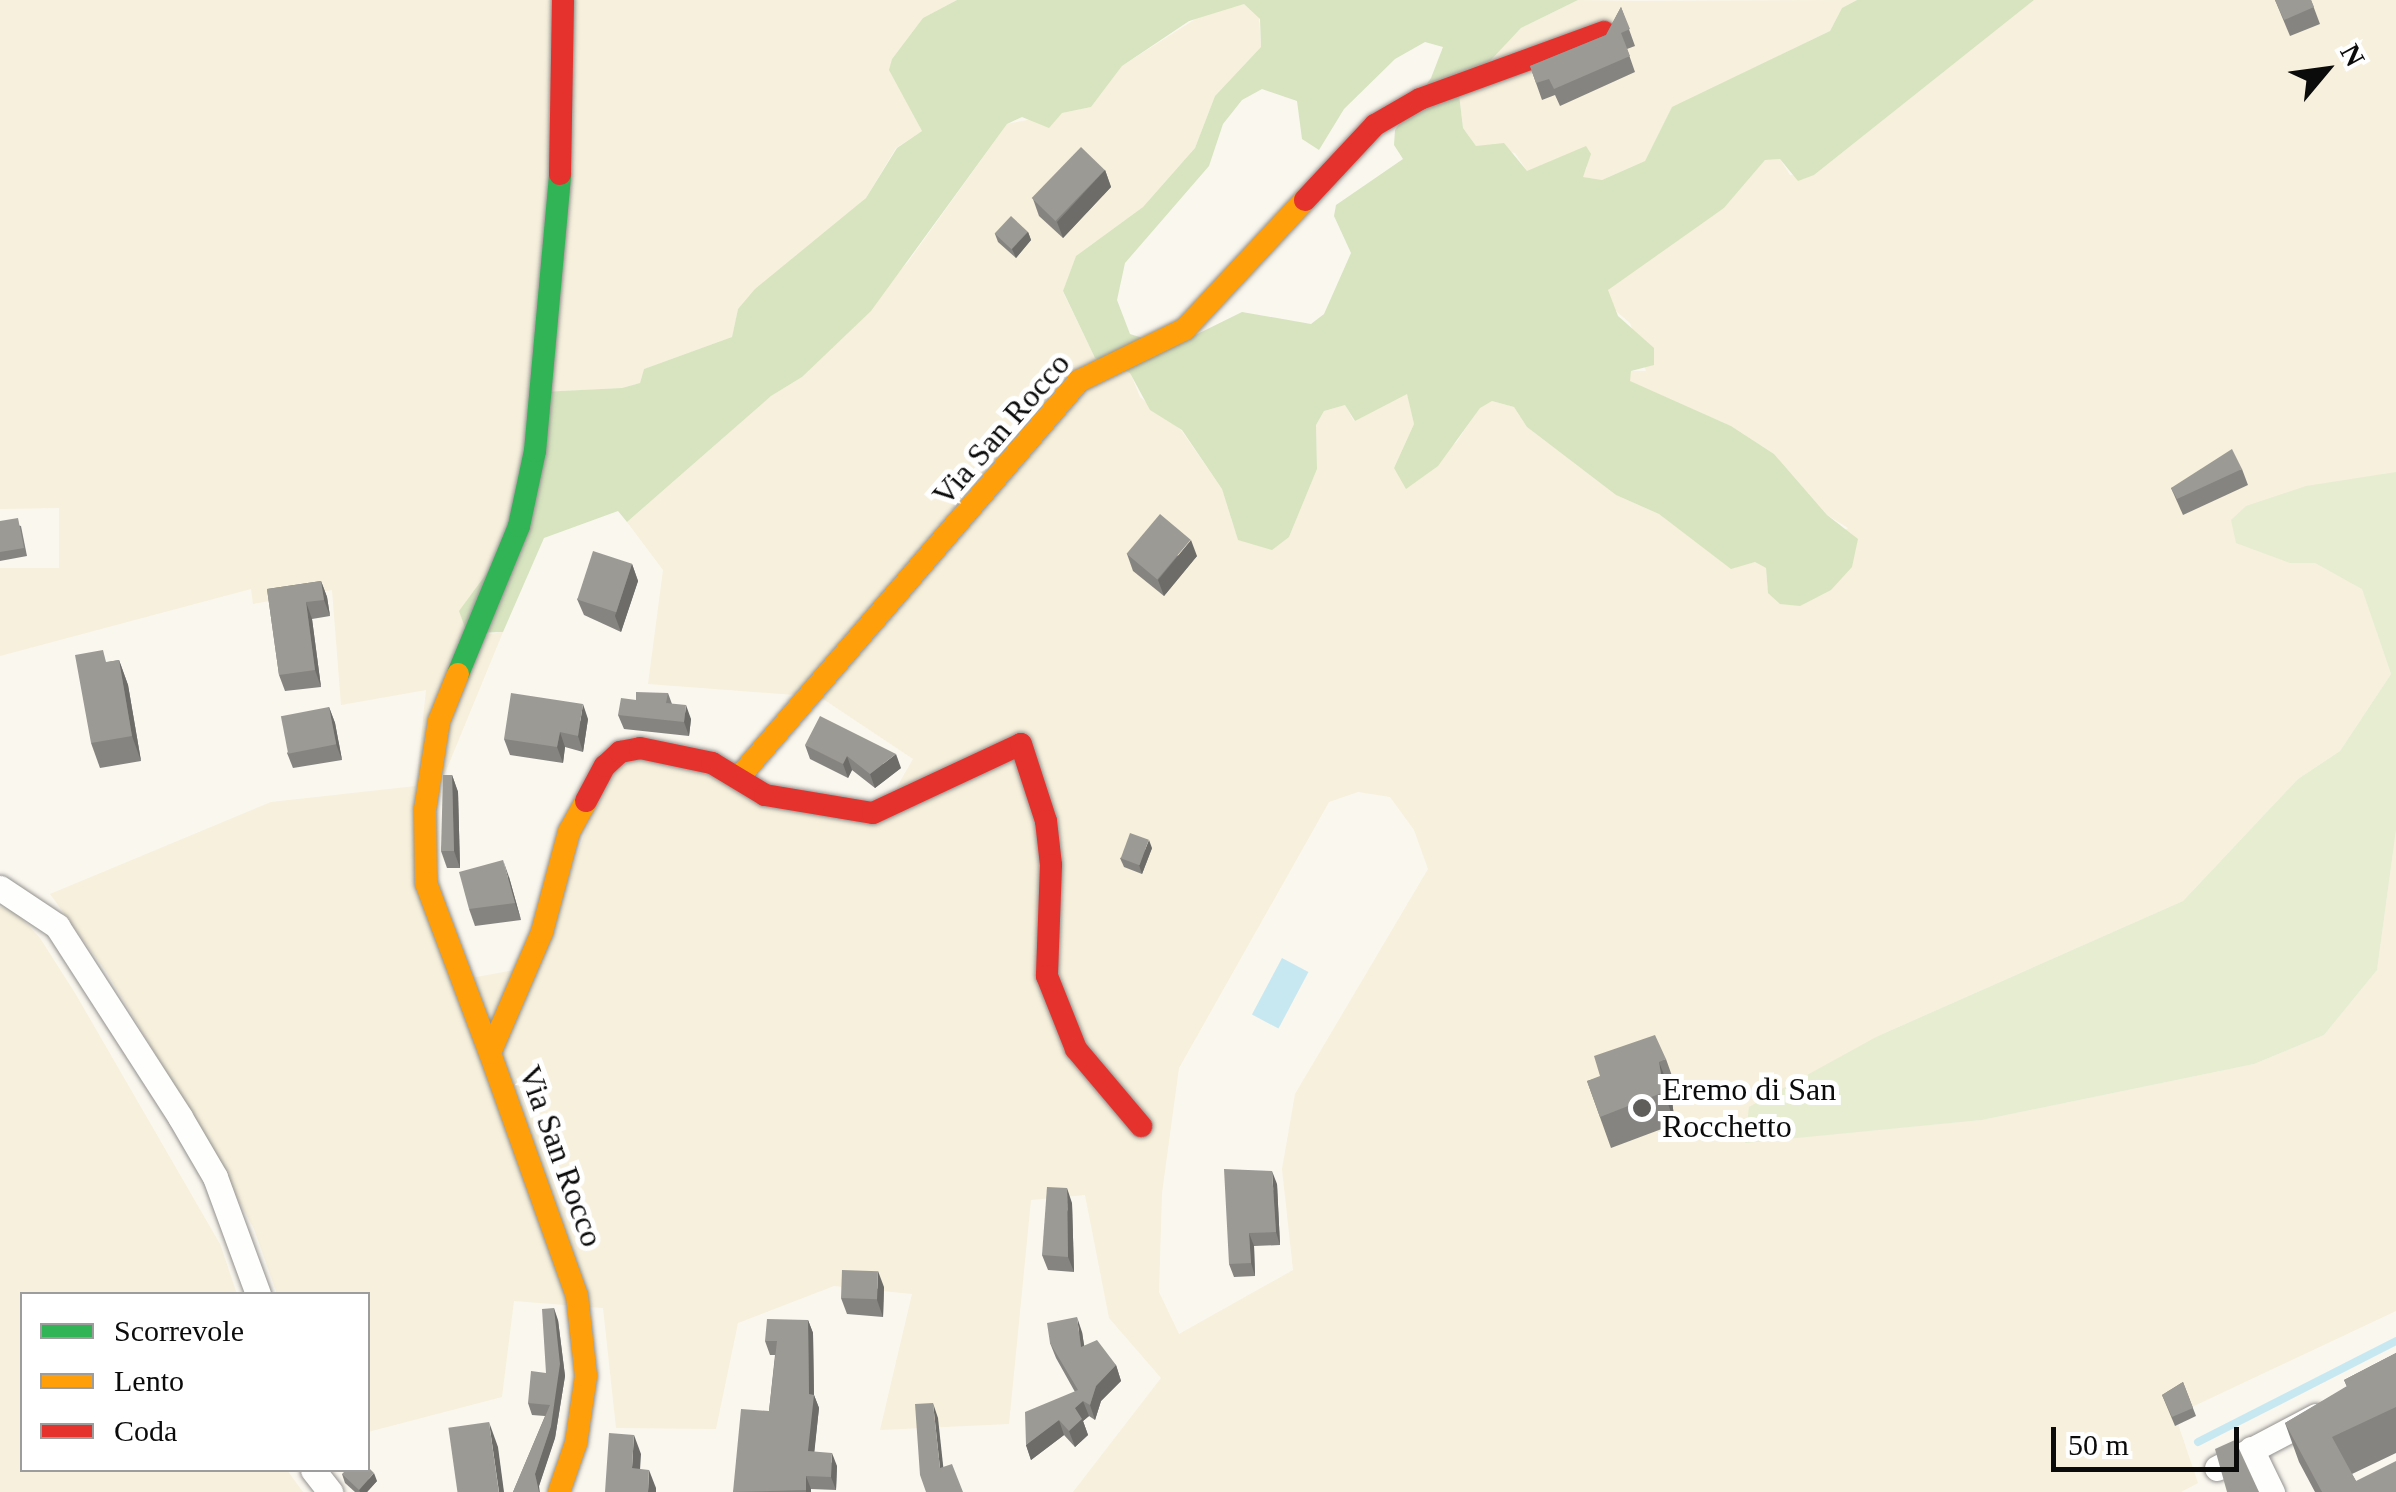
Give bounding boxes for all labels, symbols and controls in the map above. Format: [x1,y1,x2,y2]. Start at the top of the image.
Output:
north arrow [2276,20,2376,120]
text: N [2334,39,2371,72]
street label: Via San Rocco [924,345,1078,513]
street label: Via San Rocco [510,1060,612,1252]
place label: Eremo di San Rocchetto [1662,1071,1836,1146]
marker: Eremo di San Rocchetto [1631,1097,1653,1119]
legend [20,1292,370,1472]
text: Scorrevole [114,1314,244,1347]
text: Lento [114,1364,184,1397]
scale bar [2056,1407,2244,1469]
text: Coda [114,1414,177,1447]
text: 50 m [2068,1428,2129,1461]

